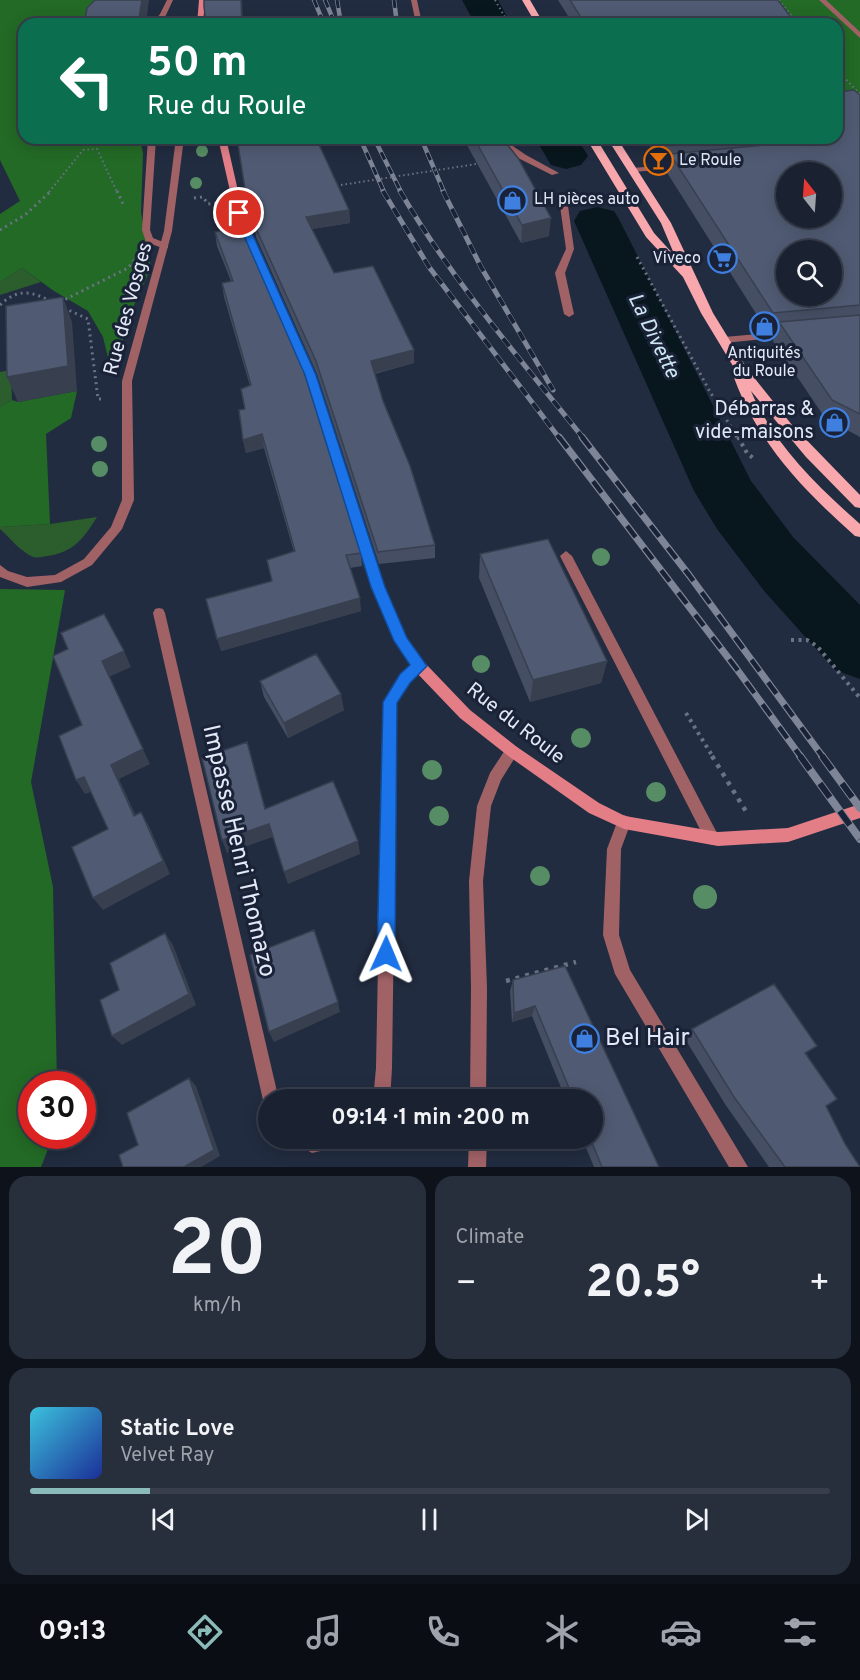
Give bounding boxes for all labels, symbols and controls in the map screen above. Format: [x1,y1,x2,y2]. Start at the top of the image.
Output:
text: 50 m [147,38,248,91]
icon: left [48,42,126,120]
text: Rue du Roule [147,90,306,124]
bar icon: Le Roule [642,145,674,177]
place label: Le Roule [679,151,741,171]
north arrow [776,162,842,228]
map controls [776,162,842,306]
shop icon: LH pièces auto [497,184,529,216]
pin [213,187,264,238]
place label: LH pièces auto [534,190,640,210]
icon: arrive [222,196,255,229]
street label: Rue des Vosges [99,239,159,379]
button: search [776,240,842,306]
supermarket icon: Viveco [706,243,738,275]
place label: Viveco [652,249,701,269]
water label: La Divette [621,289,686,384]
shop icon: Antiquités du Roule [748,310,780,342]
place label: Antiquités du Roule [727,344,801,382]
place label: Débarras & vide-maisons [695,397,814,446]
shop icon: Débarras & vide-maisons [819,406,851,438]
street label: Rue du Roule [460,677,570,771]
street label: Impasse Henri Thomazo [194,722,282,980]
position arrow [354,922,418,986]
shop icon: Bel Hair [568,1023,600,1055]
place label: Bel Hair [605,1024,690,1054]
speed limit sign: 30 [18,1071,96,1149]
text: 09:14 · 1 min · 200 m [331,1105,530,1132]
text: 20 [168,1204,267,1303]
text: Climate [456,1225,524,1251]
text: 20.5° [586,1256,700,1313]
text: − [456,1264,477,1306]
text: + [809,1264,830,1306]
text: km/h [193,1293,242,1319]
text: Static Love [120,1416,234,1443]
text: Velvet Ray [120,1443,214,1469]
icon: previous [147,1503,180,1536]
icon: pause [413,1503,446,1536]
icon: next [680,1503,713,1536]
icon: directions [184,1611,226,1653]
icon: music [303,1611,345,1653]
icon: phone [422,1611,464,1653]
icon: climate [541,1611,583,1653]
icon: car [660,1611,702,1653]
icon: filters [779,1611,821,1653]
text: 09:13 [39,1615,106,1649]

